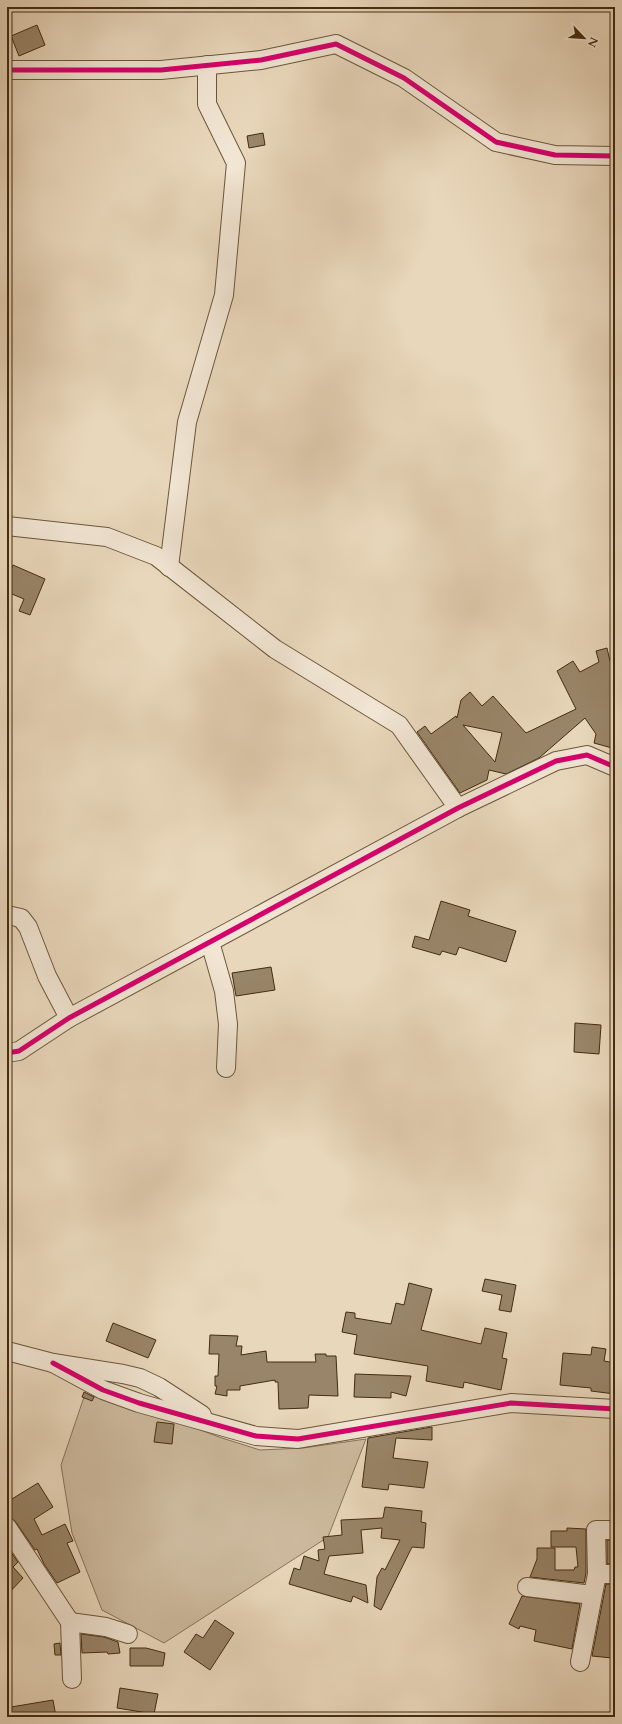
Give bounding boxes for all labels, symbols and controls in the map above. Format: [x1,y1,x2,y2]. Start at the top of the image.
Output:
north arrow [564,18,604,58]
text: N [584,35,601,50]

